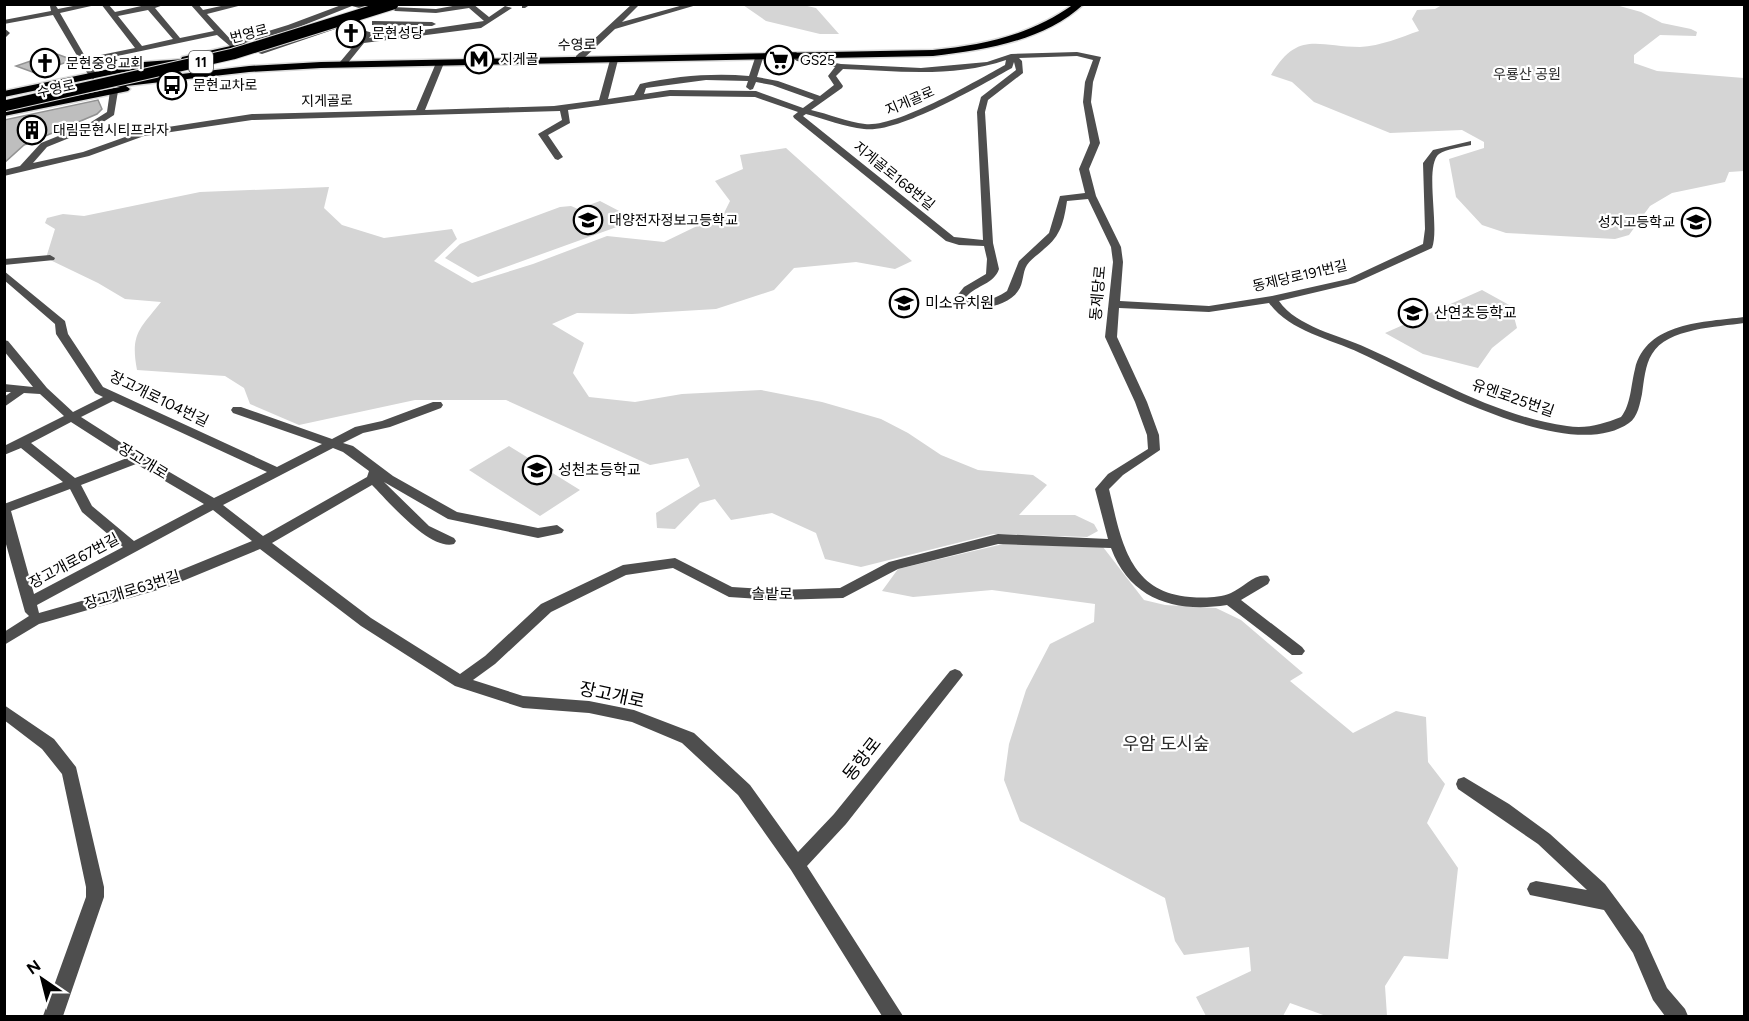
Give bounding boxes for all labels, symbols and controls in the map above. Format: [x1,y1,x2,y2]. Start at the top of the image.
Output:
church icon: 문현성당 [335,17,367,49]
street label: 번영로 [228,21,270,47]
place label: 문현성당 [372,25,424,42]
street label: 수영로 [558,36,597,54]
metro station icon: 지게골 [463,43,495,75]
supermarket icon: GS25 [763,44,795,76]
church icon: 문현중앙교회 [29,47,61,79]
road number: 11 [189,51,213,73]
place label: 지게골 [500,51,539,68]
place label: GS25 [800,52,835,69]
place label: 문현중앙교회 [66,55,143,72]
park label: 우룡산 공원 [1493,66,1561,83]
bus stop icon: 문현교차로 [156,69,188,101]
street label: 수영로 [35,77,77,101]
place label: 문현교차로 [193,77,258,94]
street label: 지게골로 [883,83,937,119]
street label: 지게골로 [301,92,353,110]
building icon: 대림문현시티프라자 [16,114,48,146]
place label: 대림문현시티프라자 [53,122,169,139]
street label: 지게골로168번길 [850,138,938,214]
school or university icon: 대양전자정보고등학교 [572,204,604,236]
school or university icon: 성지고등학교 [1680,206,1712,238]
place label: 대양전자정보고등학교 [609,212,738,229]
place label: 성지고등학교 [1598,214,1675,231]
street label: 동제당로191번길 [1251,257,1349,295]
street label: 동제당로 [1087,265,1109,321]
school or university icon: 미소유치원 [888,287,920,319]
place label: 미소유치원 [925,294,994,312]
school or university icon: 산연초등학교 [1397,297,1429,329]
place label: 산연초등학교 [1434,304,1517,322]
street label: 장고개로104번길 [107,367,211,431]
street label: 유엔로25번길 [1469,375,1557,421]
street label: 장고개로 [115,439,171,483]
school or university icon: 성천초등학교 [521,454,553,486]
place label: 성천초등학교 [558,461,641,479]
street label: 장고개로67번길 [26,530,122,592]
street label: 장고개로63번길 [82,567,182,613]
street label: 솔밭로 [751,585,793,603]
street label: 장고개로 [577,677,647,713]
street label: 동항로 [838,733,886,785]
park label: 우암 도시숲 [1122,733,1210,755]
north arrow [12,949,72,1009]
text: N [23,956,44,978]

